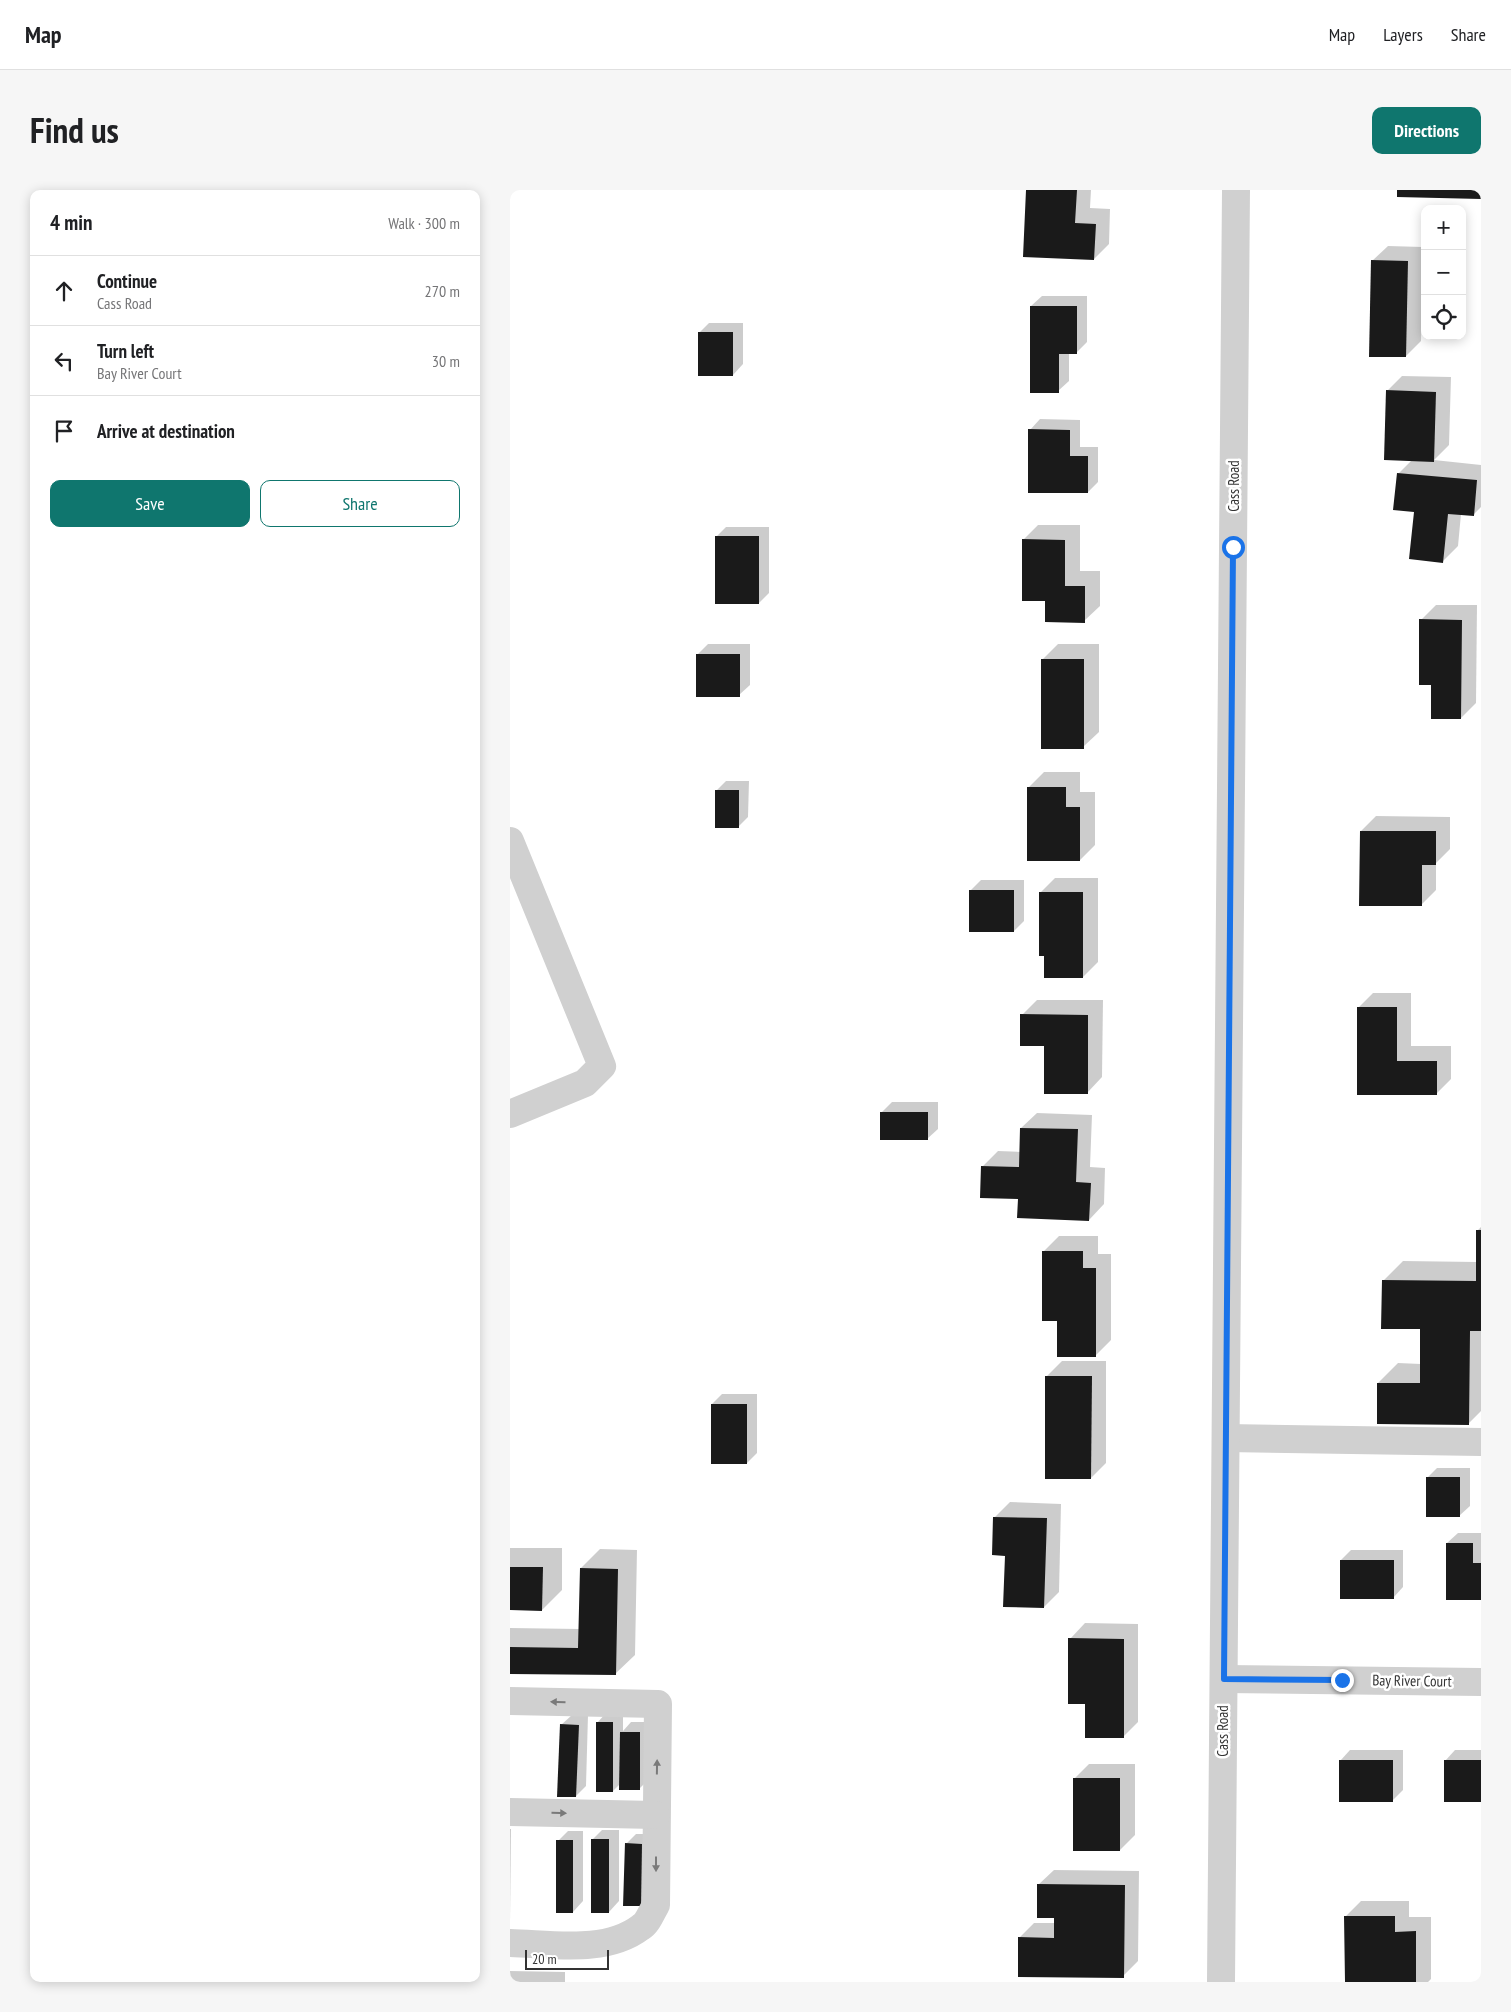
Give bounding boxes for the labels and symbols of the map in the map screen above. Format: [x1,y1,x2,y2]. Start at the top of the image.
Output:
street label: Cass Road [1224,460,1243,512]
route start [1222,536,1245,559]
route end [1331,1669,1354,1692]
street label: Bay River Court [1372,1670,1452,1691]
one-way arrow [550,1698,566,1706]
street label: Cass Road [1213,1705,1232,1757]
one-way arrow [653,1758,661,1774]
one-way arrow [551,1809,567,1817]
one-way arrow [652,1856,660,1872]
scale bar [525,1947,609,1970]

